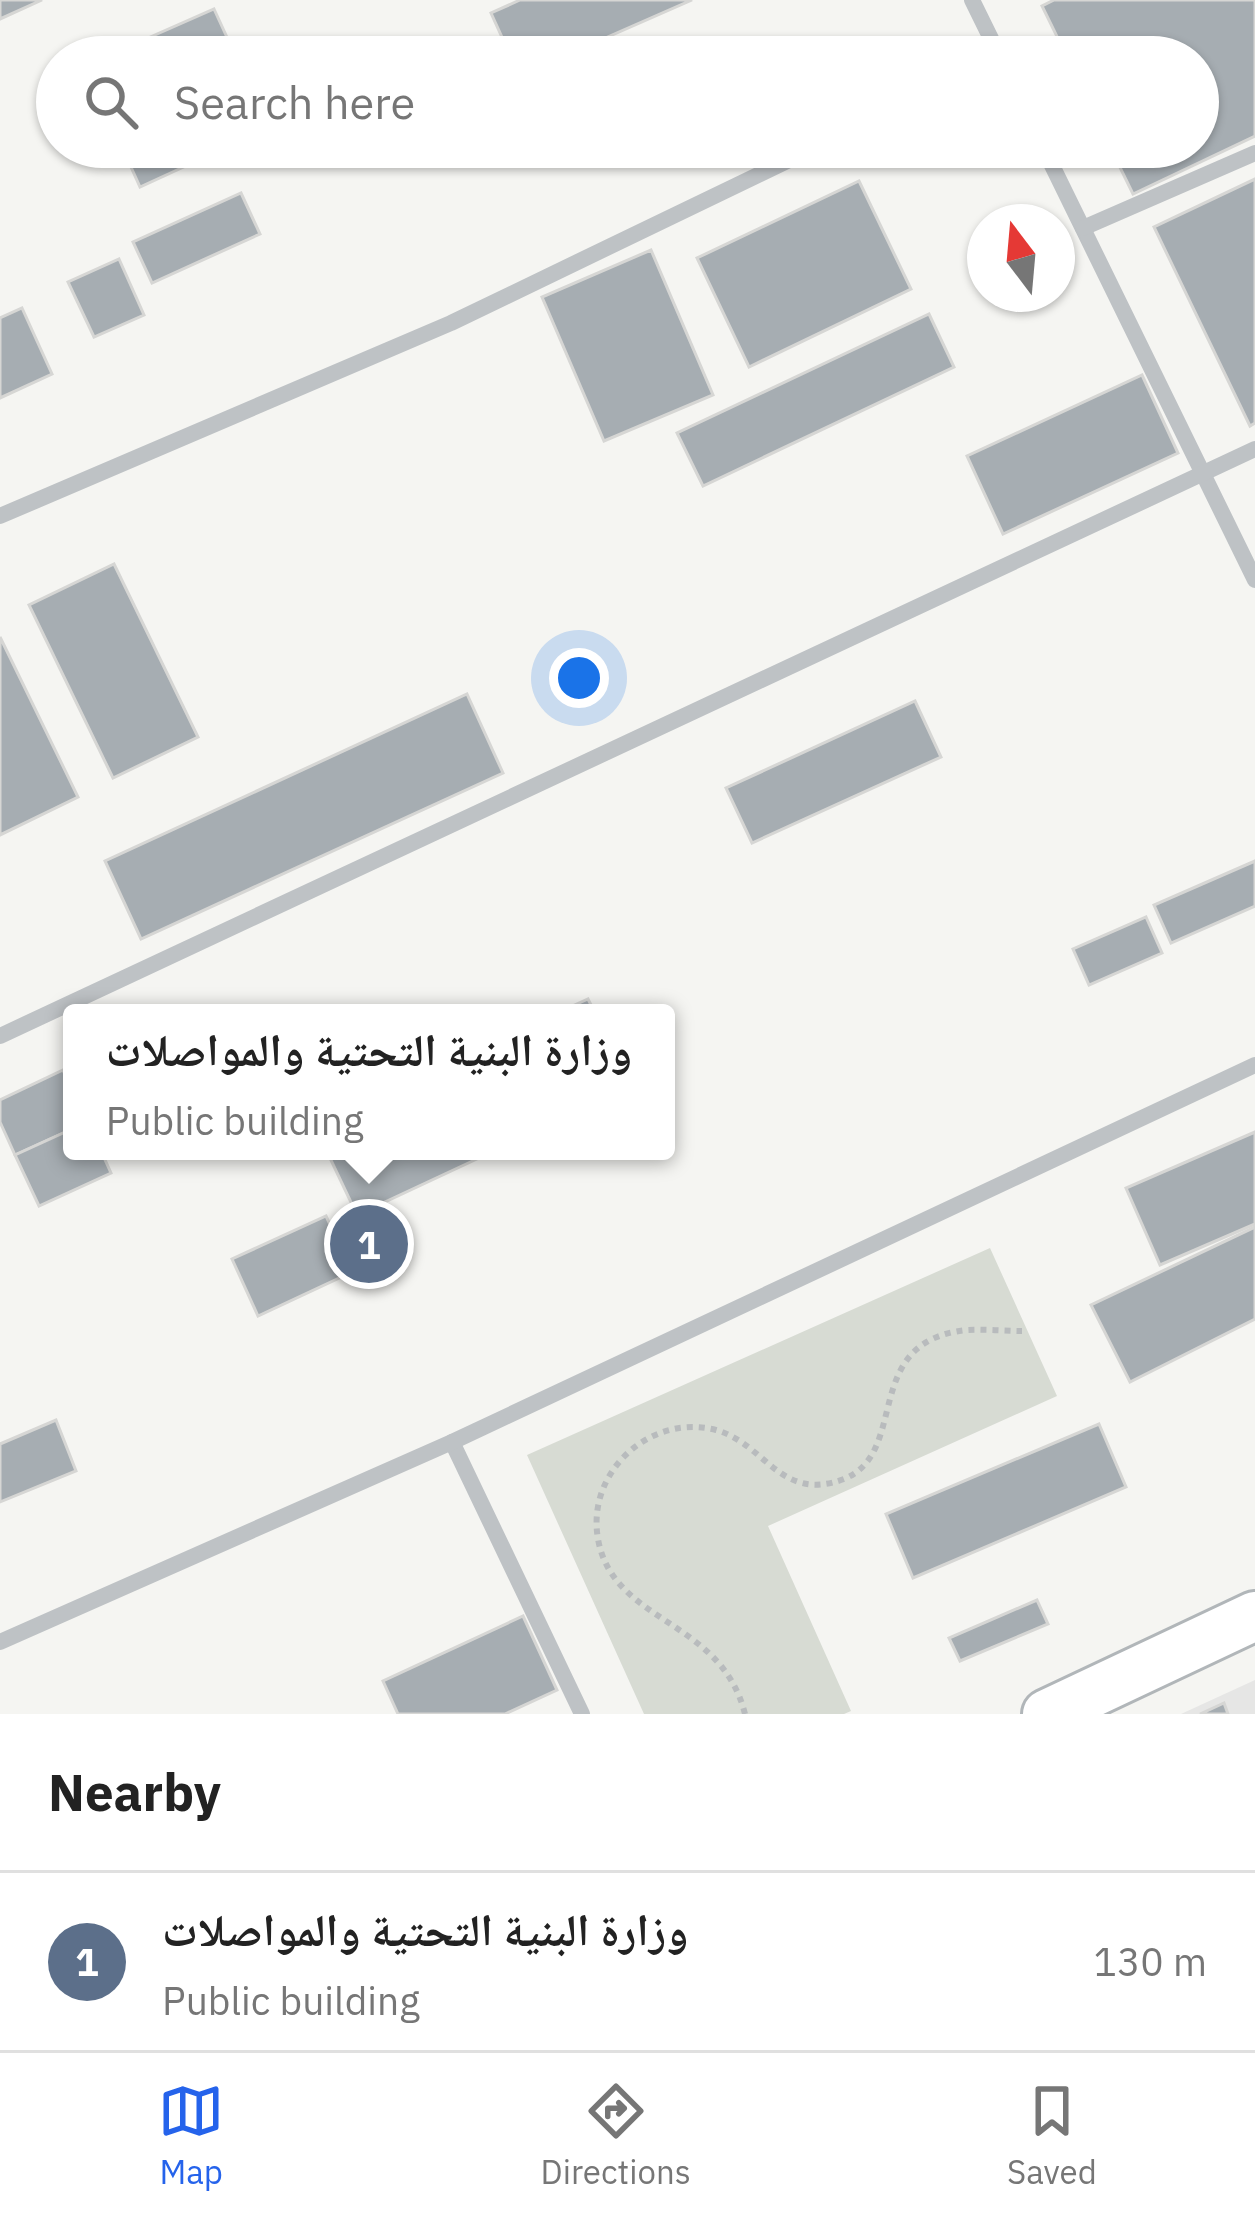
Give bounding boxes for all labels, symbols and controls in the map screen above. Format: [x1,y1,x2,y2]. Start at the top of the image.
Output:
search box [36,36,1219,168]
icon: search [78,69,144,135]
text: Search here [174,73,415,131]
north arrow [967,204,1075,312]
your location [549,648,609,708]
popup [63,1004,675,1160]
text: وزارة البنية التحتية والمواصلات [106,1020,632,1078]
text: Public building [106,1095,364,1146]
pin: 1 [330,1199,408,1289]
text: Nearby [48,1759,221,1825]
text: وزارة البنية التحتية والمواصلات [162,1900,688,1958]
text: 1 [75,1936,99,1987]
text: 130 m [1094,1936,1207,1987]
text: Public building [162,1975,420,2026]
tab: Map [158,2078,224,2193]
tab: Directions [541,2078,691,2193]
tab: Saved [1007,2078,1097,2193]

